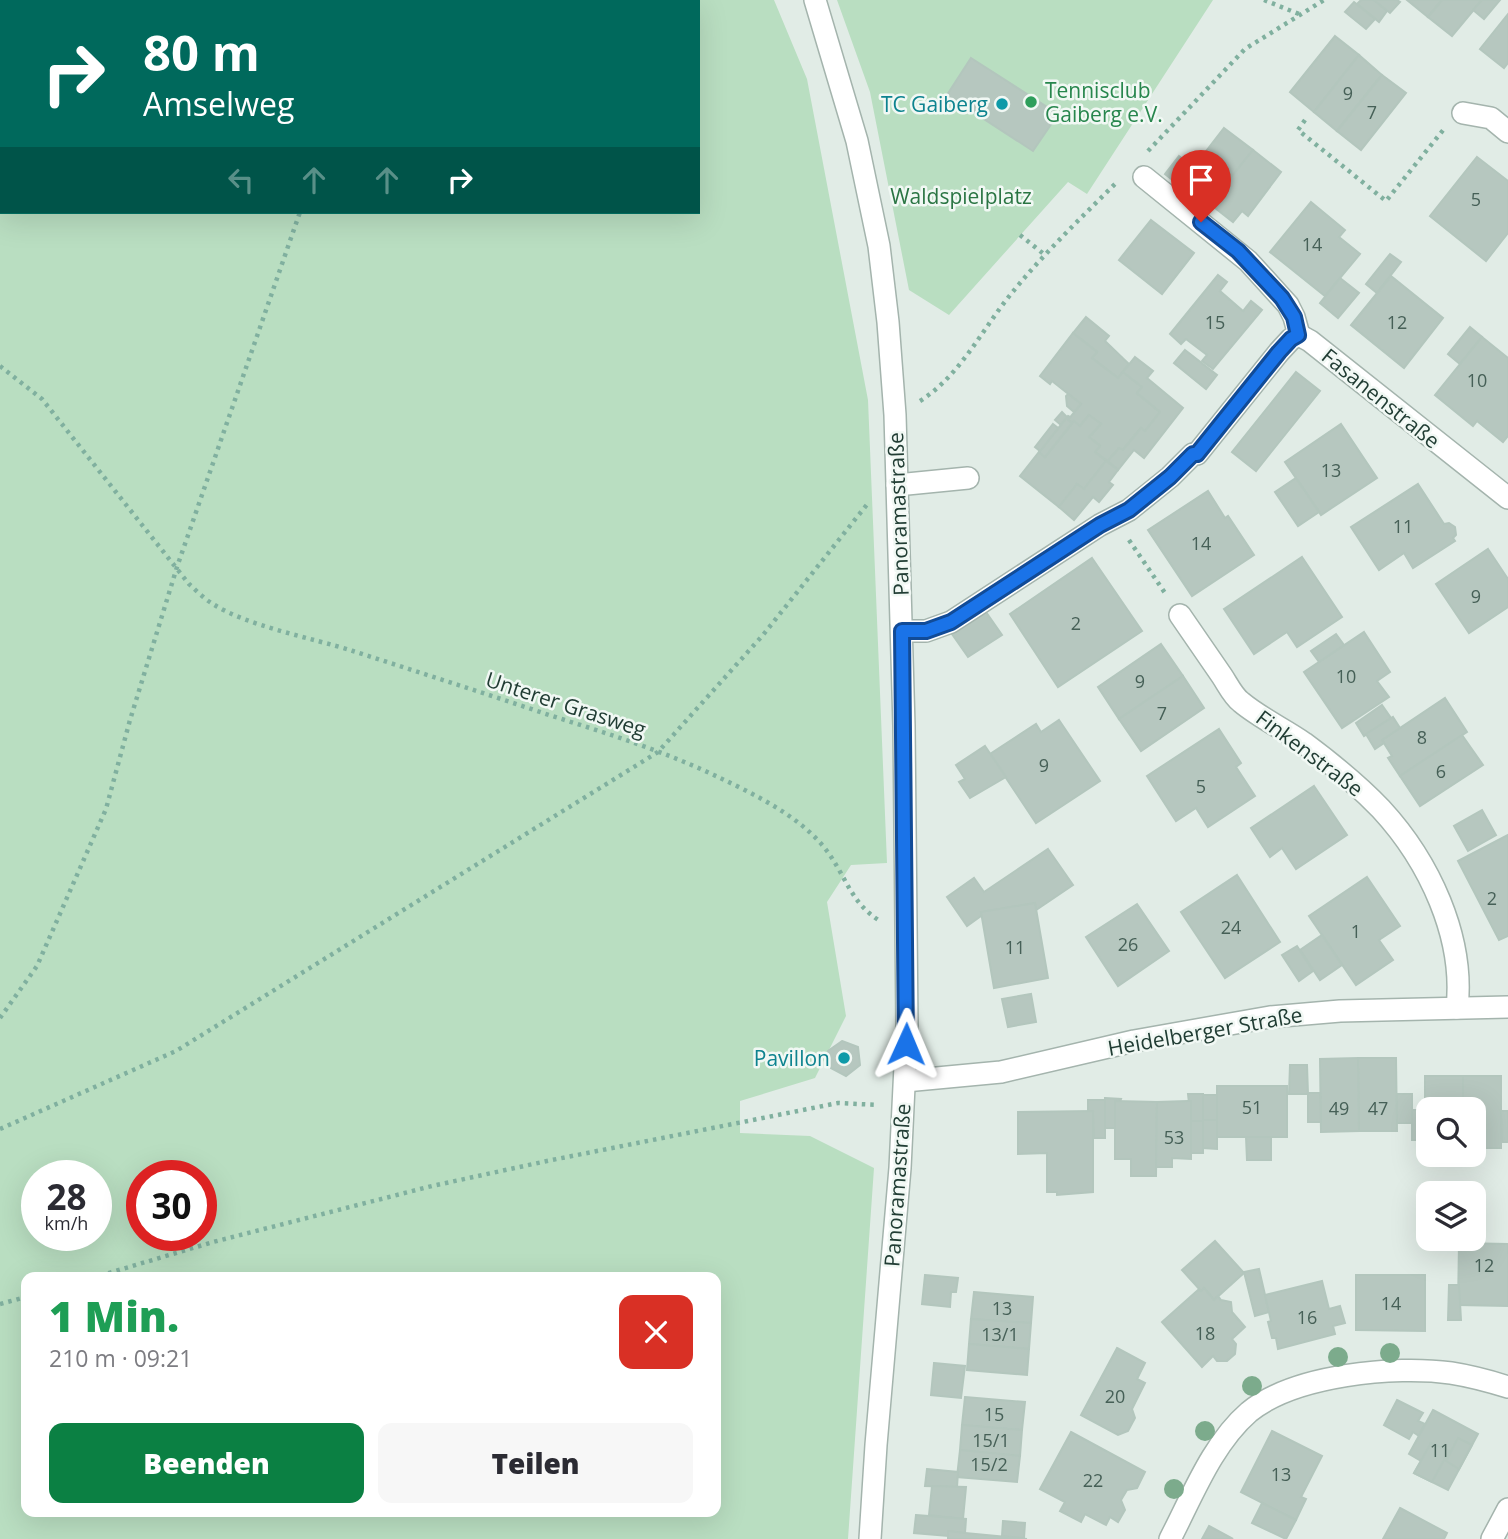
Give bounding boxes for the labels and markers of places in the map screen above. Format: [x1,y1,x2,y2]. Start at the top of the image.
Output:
place label: Tennisclub Gaiberg e.V. [1045,76,1163,128]
place label: TC Gaiberg [881,90,988,118]
marker: Tennisclub Gaiberg e.V. [1023,94,1039,110]
marker: TC Gaiberg [994,96,1010,112]
pin [1171,150,1231,222]
place label: Pavillon [754,1044,830,1072]
marker: Pavillon [836,1050,852,1066]

